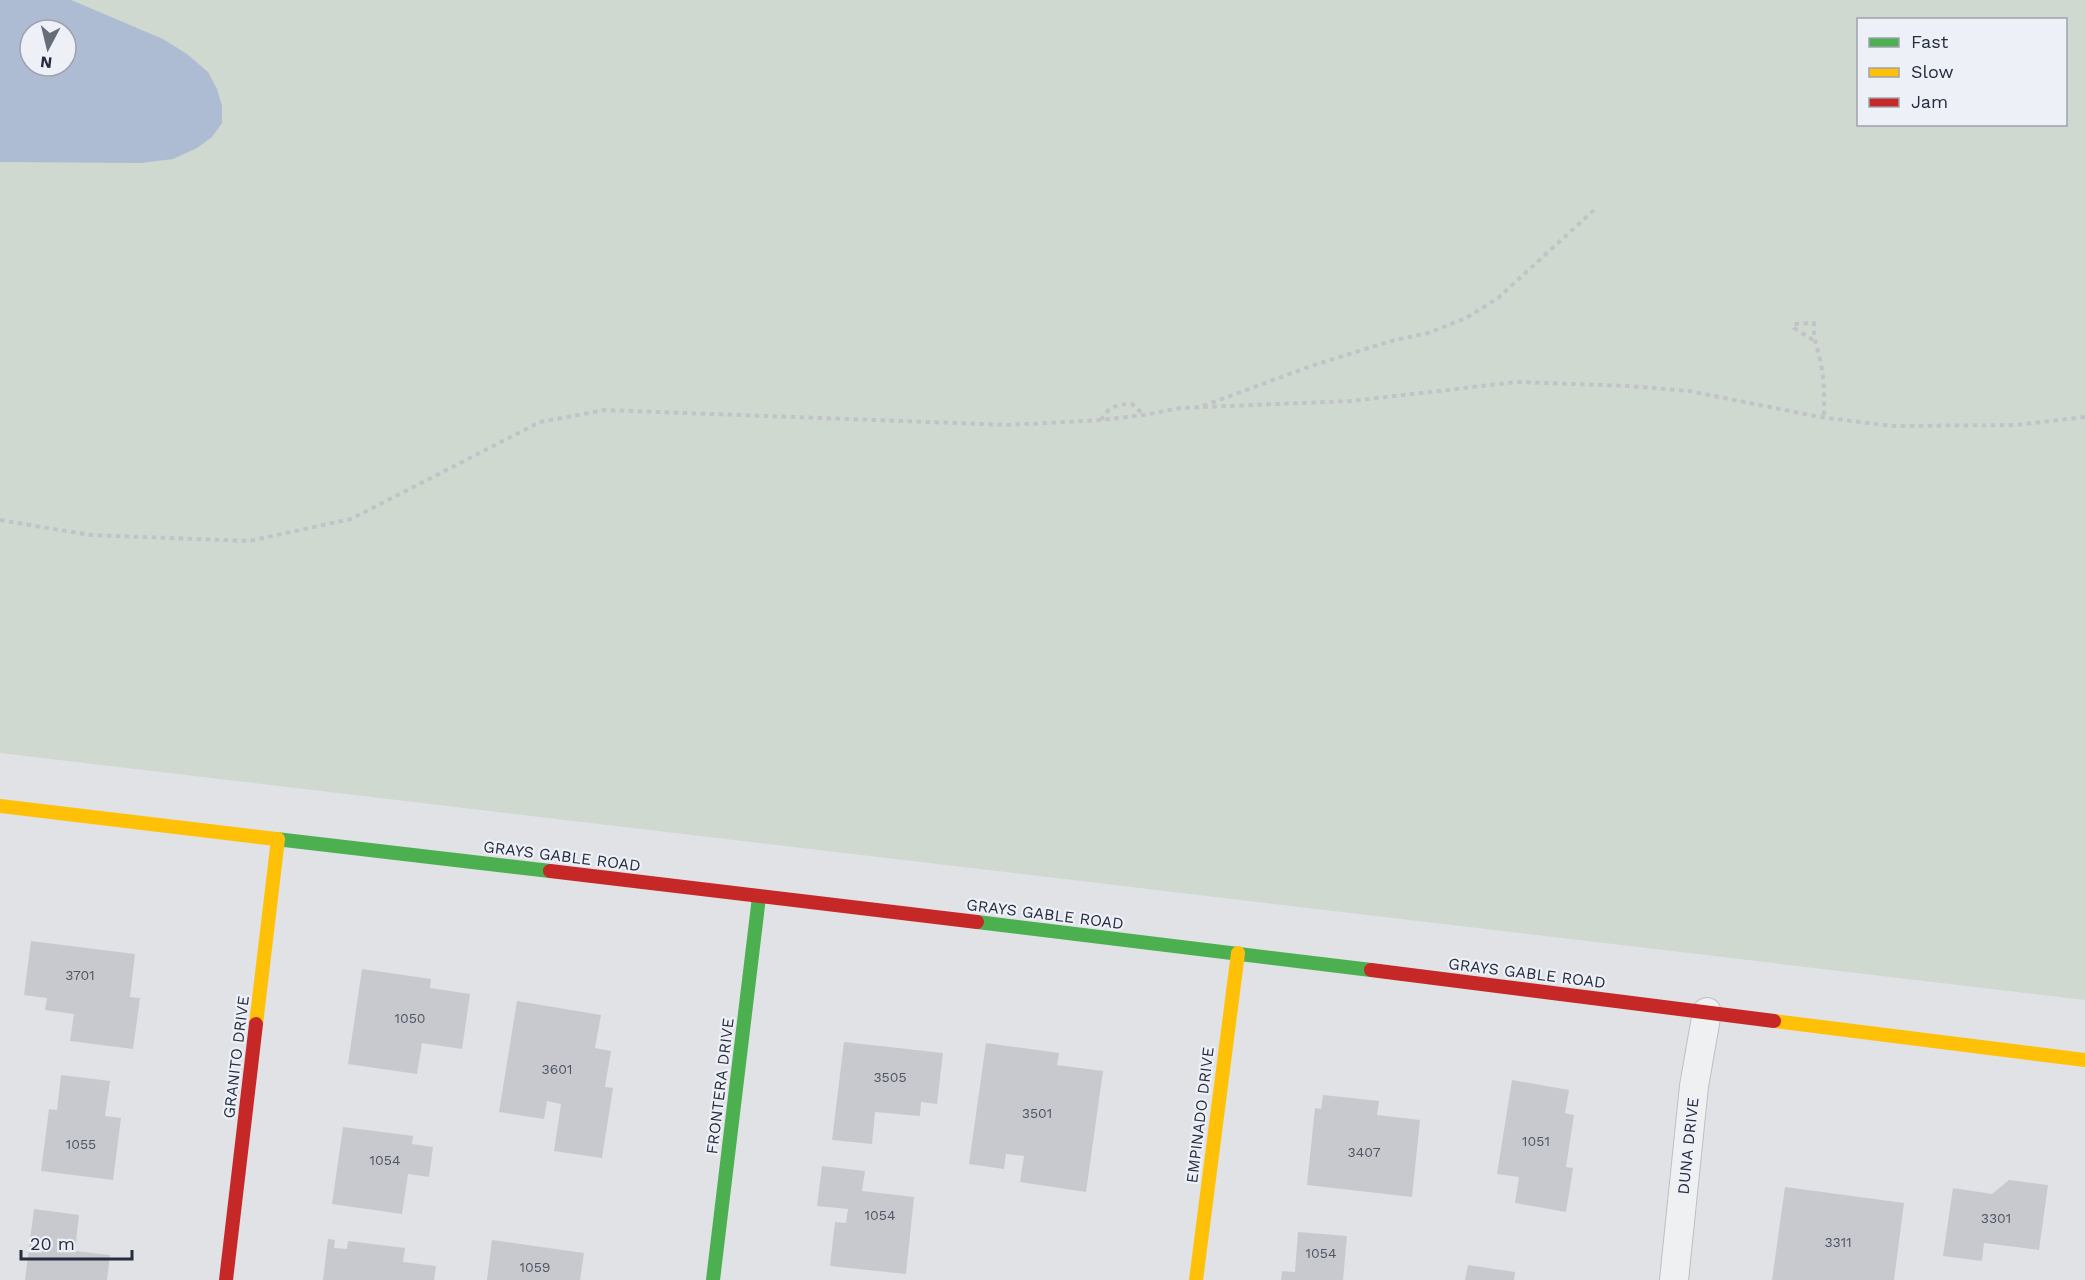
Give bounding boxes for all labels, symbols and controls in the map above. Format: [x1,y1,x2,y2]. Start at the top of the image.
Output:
north arrow [18,18,78,78]
legend [1857,18,2067,126]
text: Fast [1911,31,1949,52]
text: N [39,52,53,73]
text: Slow [1911,61,1954,82]
text: Jam [1911,91,1948,112]
street label: GRAYS GABLE ROAD [482,837,642,875]
street label: GRAYS GABLE ROAD [965,895,1125,933]
street label: GRAYS GABLE ROAD [1447,954,1607,992]
house number: 3701 [65,967,95,983]
street label: GRANITO DRIVE [219,995,253,1119]
house number: 1050 [394,1010,426,1026]
street label: FRONTERA DRIVE [702,1017,738,1155]
street label: EMPINADO DRIVE [1182,1046,1218,1184]
house number: 3601 [542,1061,572,1077]
house number: 3505 [873,1069,907,1085]
street label: DUNA DRIVE [1673,1097,1703,1195]
house number: 3501 [1022,1105,1052,1121]
house number: 1051 [1522,1133,1550,1149]
house number: 1055 [66,1136,96,1152]
house number: 3407 [1348,1144,1381,1160]
house number: 1054 [370,1152,400,1168]
house number: 1054 [865,1207,895,1223]
house number: 3301 [1981,1210,2011,1226]
scale bar [21,1223,132,1261]
text: 20 m [30,1233,75,1254]
house number: 3311 [1824,1234,1852,1250]
house number: 1054 [1306,1245,1336,1261]
house number: 1059 [520,1259,550,1275]

